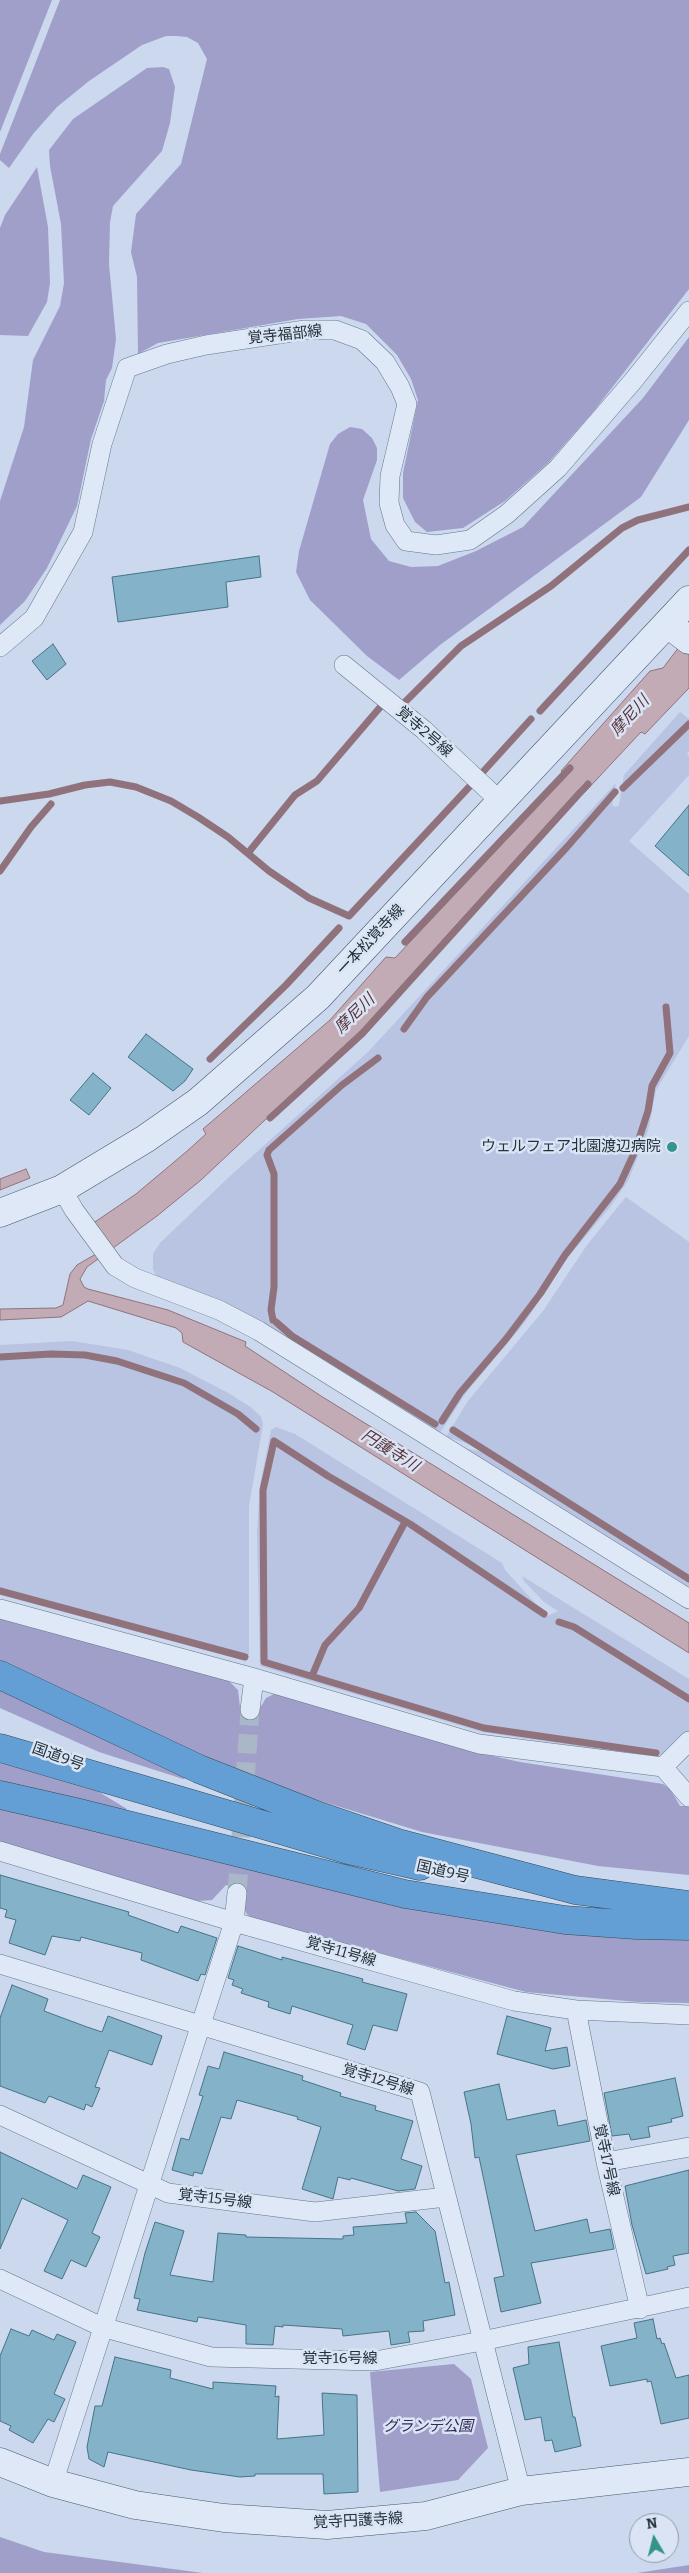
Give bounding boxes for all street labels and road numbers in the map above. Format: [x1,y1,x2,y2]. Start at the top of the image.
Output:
street label: 覚寺福部線 [247,322,323,348]
street label: 覚寺2号線 [392,703,456,761]
street label: 一本松覚寺線 [334,901,408,979]
street label: 国道9号 [30,1739,86,1775]
street label: 国道9号 [415,1857,471,1887]
street label: 覚寺11号線 [304,1933,378,1971]
street label: 覚寺12号線 [340,2061,416,2099]
street label: 覚寺17号線 [590,2122,622,2198]
street label: 覚寺15号線 [177,2186,253,2212]
street label: 覚寺16号線 [303,2350,377,2368]
street label: 覚寺円護寺線 [313,2510,403,2532]

